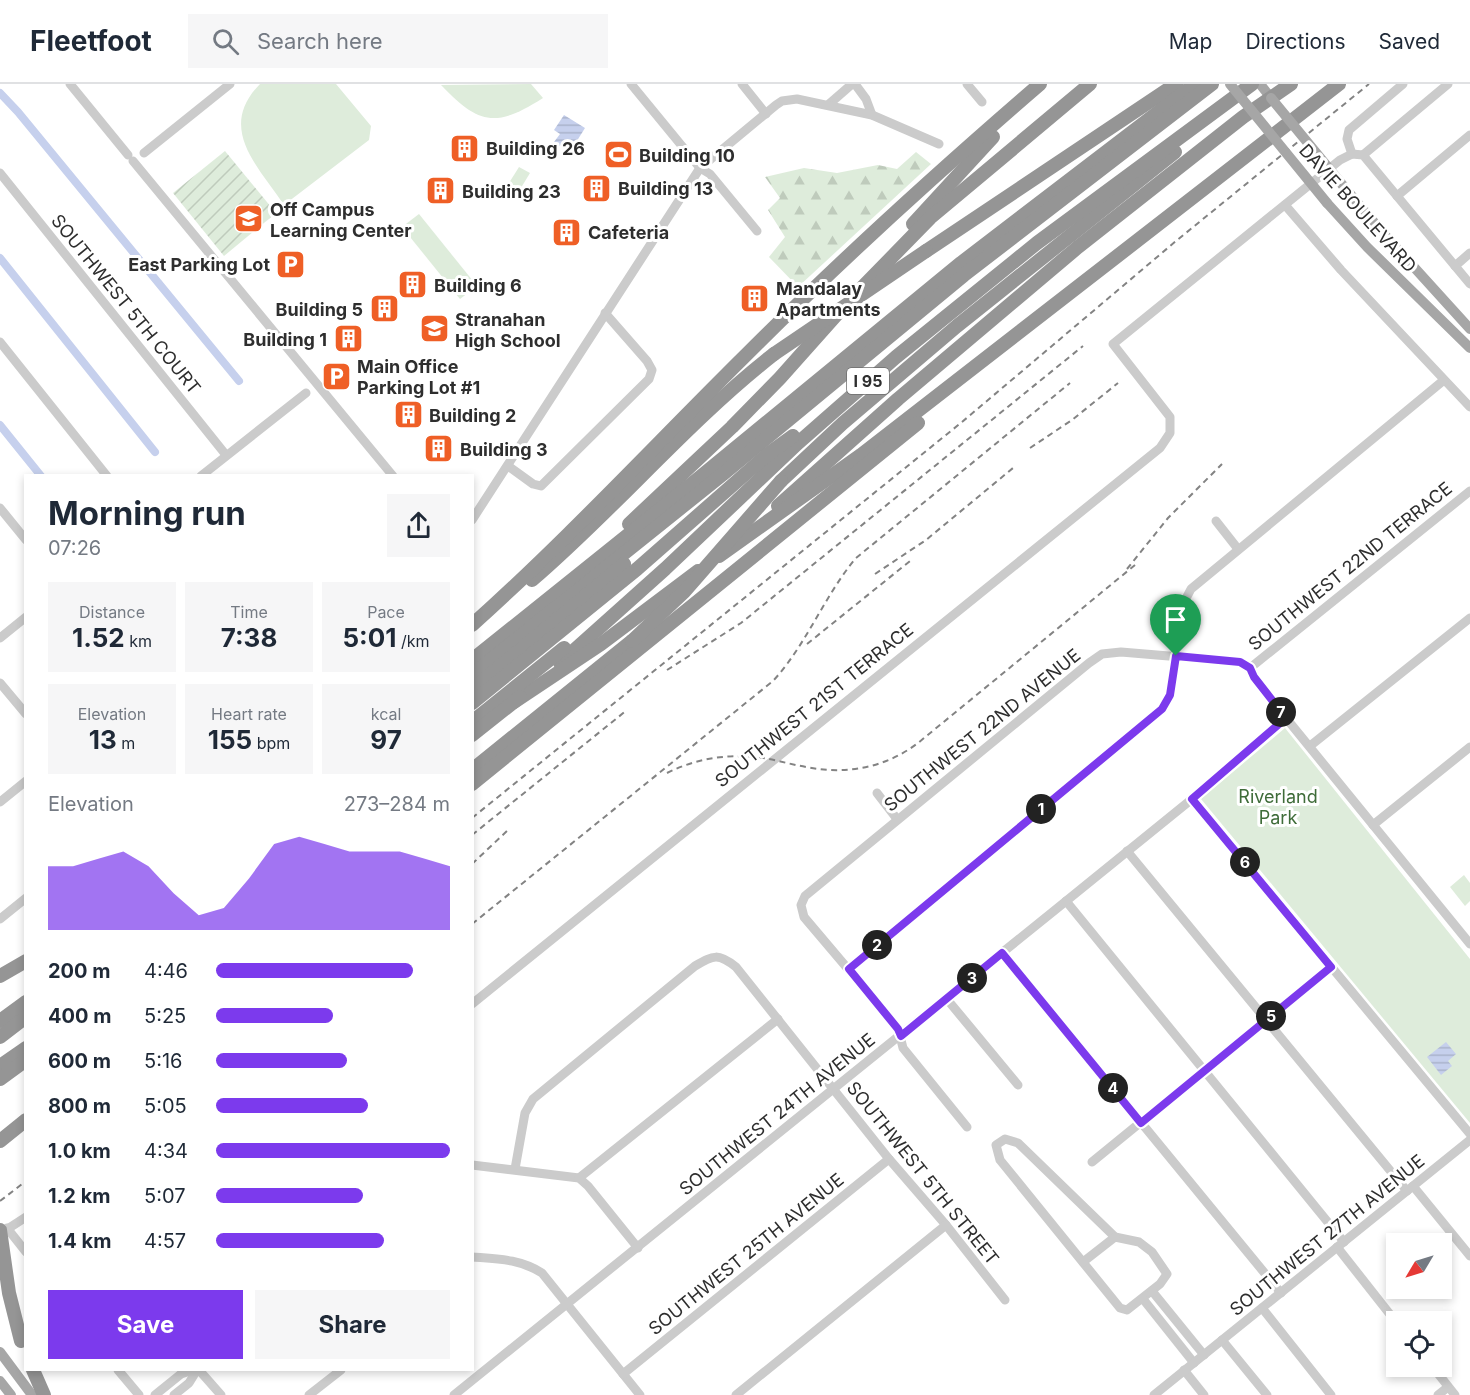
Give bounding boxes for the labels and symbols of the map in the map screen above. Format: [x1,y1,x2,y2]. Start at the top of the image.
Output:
building icon: Building 26 [449,132,481,164]
place label: Building 26 [486,138,585,159]
sports icon: Building 10 [602,139,634,171]
street label: DAVIE BOULEVARD [1295,140,1421,276]
place label: Building 10 [639,145,735,166]
building icon: Building 13 [581,172,613,204]
building icon: Building 23 [425,175,457,207]
place label: Building 13 [618,178,713,199]
place label: Building 23 [462,181,561,202]
place label: Off Campus Learning Center [270,199,412,241]
school or university icon: Off Campus Learning Center [233,203,265,235]
street label: SOUTHWEST 5TH COURT [47,210,205,398]
building icon: Cafeteria [551,216,583,248]
place label: Cafeteria [588,222,669,243]
parking icon: East Parking Lot [275,248,307,280]
place label: East Parking Lot [128,254,270,275]
building icon: Building 6 [397,269,429,301]
place label: Building 6 [434,275,522,296]
place label: Mandalay Apartments [776,278,881,320]
building icon: Mandalay Apartments [739,282,771,314]
building icon: Building 5 [368,293,400,325]
place label: Building 5 [276,299,363,320]
place label: Stranahan High School [455,309,561,351]
school or university icon: Stranahan High School [418,313,450,345]
building icon: Building 1 [332,323,364,355]
place label: Building 1 [243,329,327,350]
place label: Main Office Parking Lot #1 [357,356,480,398]
parking icon: Main Office Parking Lot #1 [320,360,352,392]
road number: I 95 [847,368,889,394]
building icon: Building 2 [392,399,424,431]
place label: Building 2 [429,405,516,426]
building icon: Building 3 [423,433,455,465]
place label: Building 3 [460,439,548,460]
street label: SOUTHWEST 22ND TERRACE [1244,477,1456,655]
pin [1150,594,1201,656]
street label: SOUTHWEST 21ST TERRACE [711,619,917,791]
street label: SOUTHWEST 22ND AVENUE [880,644,1084,816]
pin: 7 [1266,697,1296,727]
park label: Riverland Park [1238,786,1318,828]
pin: 1 [1026,794,1056,824]
pin: 6 [1230,847,1260,877]
pin: 2 [862,930,892,960]
pin: 3 [957,963,987,993]
pin: 5 [1256,1001,1286,1031]
street label: SOUTHWEST 24TH AVENUE [675,1029,879,1199]
pin: 4 [1098,1073,1128,1103]
street label: SOUTHWEST 5TH STREET [843,1077,1003,1269]
street label: SOUTHWEST 27TH AVENUE [1226,1150,1428,1320]
street label: SOUTHWEST 25TH AVENUE [644,1169,848,1339]
north arrow [1386,1233,1452,1299]

